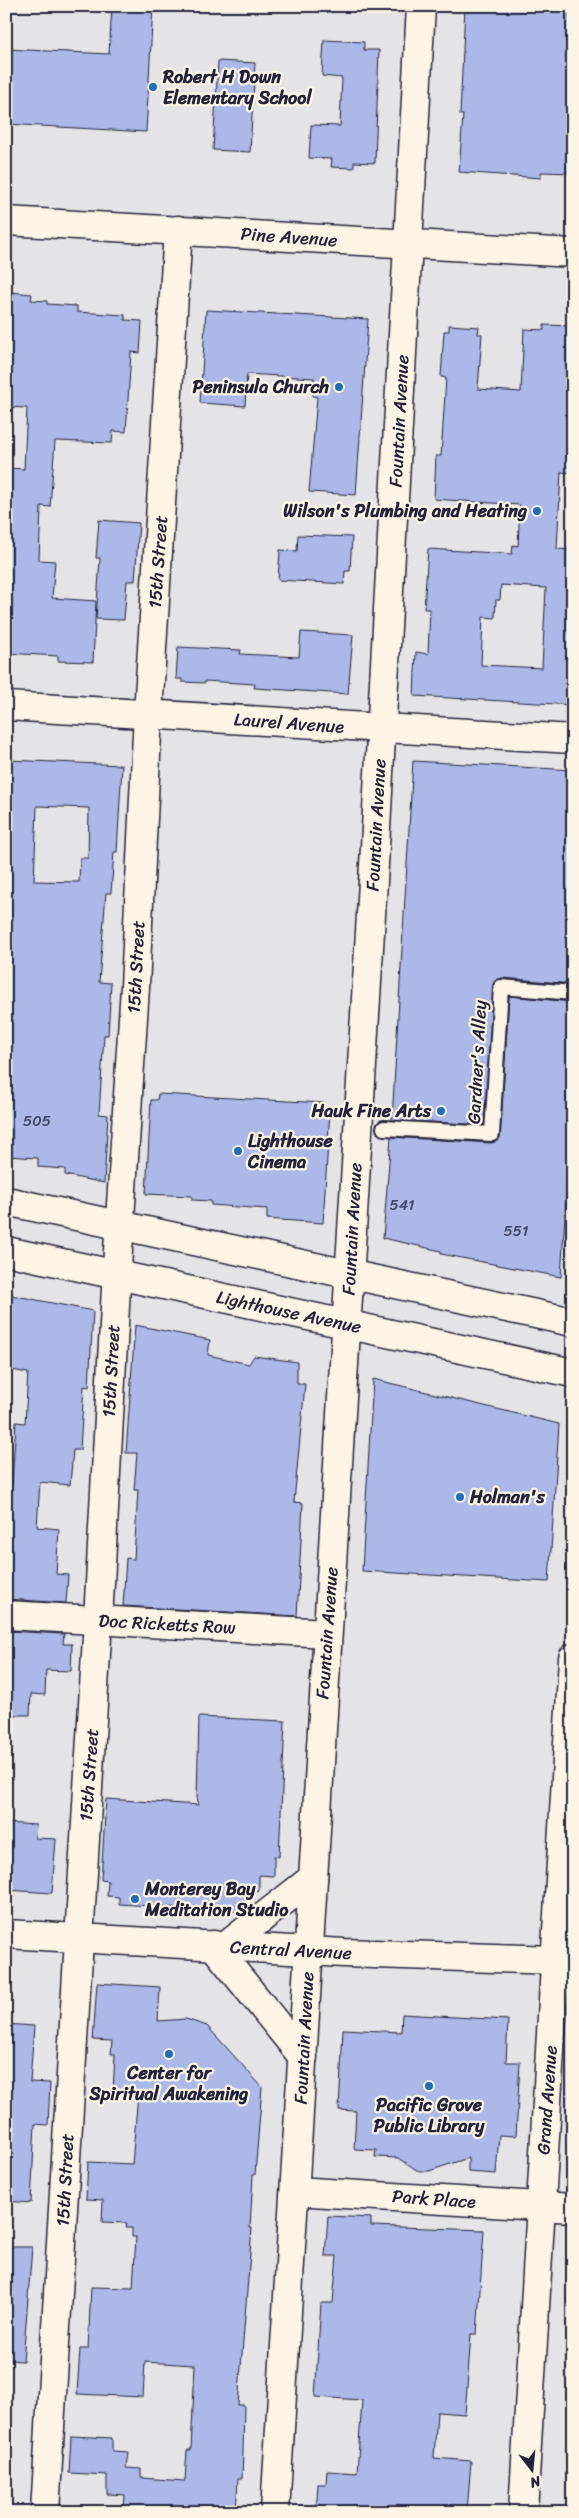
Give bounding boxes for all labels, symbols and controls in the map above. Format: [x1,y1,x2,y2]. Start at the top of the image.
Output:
place label: Robert H Down Elementary School [162,61,312,114]
marker: Robert H Down Elementary School [147,81,159,93]
street label: Pine Avenue [239,218,339,256]
street label: Fountain Avenue [380,354,418,488]
place label: Peninsula Church [192,371,330,403]
marker: Peninsula Church [333,381,345,393]
place label: Wilson's Plumbing and Heating [283,495,527,527]
marker: Wilson's Plumbing and Heating [531,505,543,517]
street label: 15th Street [139,514,177,610]
street label: Laurel Avenue [233,703,345,743]
street label: Fountain Avenue [357,758,395,892]
street label: 15th Street [118,920,154,1014]
street label: Gardner's Alley [458,999,496,1125]
place label: Hauk Fine Arts [311,1095,432,1127]
marker: Hauk Fine Arts [435,1105,447,1117]
house number: 505 [23,1108,51,1134]
place label: Lighthouse Cinema [247,1125,334,1178]
marker: Lighthouse Cinema [232,1145,244,1157]
street label: Fountain Avenue [333,1162,371,1296]
house number: 541 [390,1192,414,1218]
house number: 551 [504,1218,528,1244]
street label: Lighthouse Avenue [214,1281,364,1343]
street label: 15th Street [93,1324,129,1418]
place label: Holman's [469,1481,545,1513]
marker: Holman's [454,1491,466,1503]
street label: Fountain Avenue [306,1566,348,1700]
street label: Doc Ricketts Row [98,1604,237,1644]
street label: 15th Street [70,1727,108,1823]
place label: Monterey Bay Meditation Studio [144,1873,289,1926]
marker: Monterey Bay Meditation Studio [129,1893,141,1905]
street label: Central Avenue [229,1931,353,1969]
street label: Fountain Avenue [285,1971,323,2105]
street label: Grand Avenue [527,2044,567,2156]
marker: Center for Spiritual Awakening [163,2048,175,2060]
place label: Center for Spiritual Awakening [89,2057,248,2110]
marker: Pacific Grove Public Library [423,2080,435,2092]
place label: Pacific Grove Public Library [374,2089,485,2142]
street label: 15th Street [47,2133,83,2227]
street label: Park Place [391,2180,477,2218]
north arrow [506,2446,556,2496]
text: N [527,2468,545,2495]

